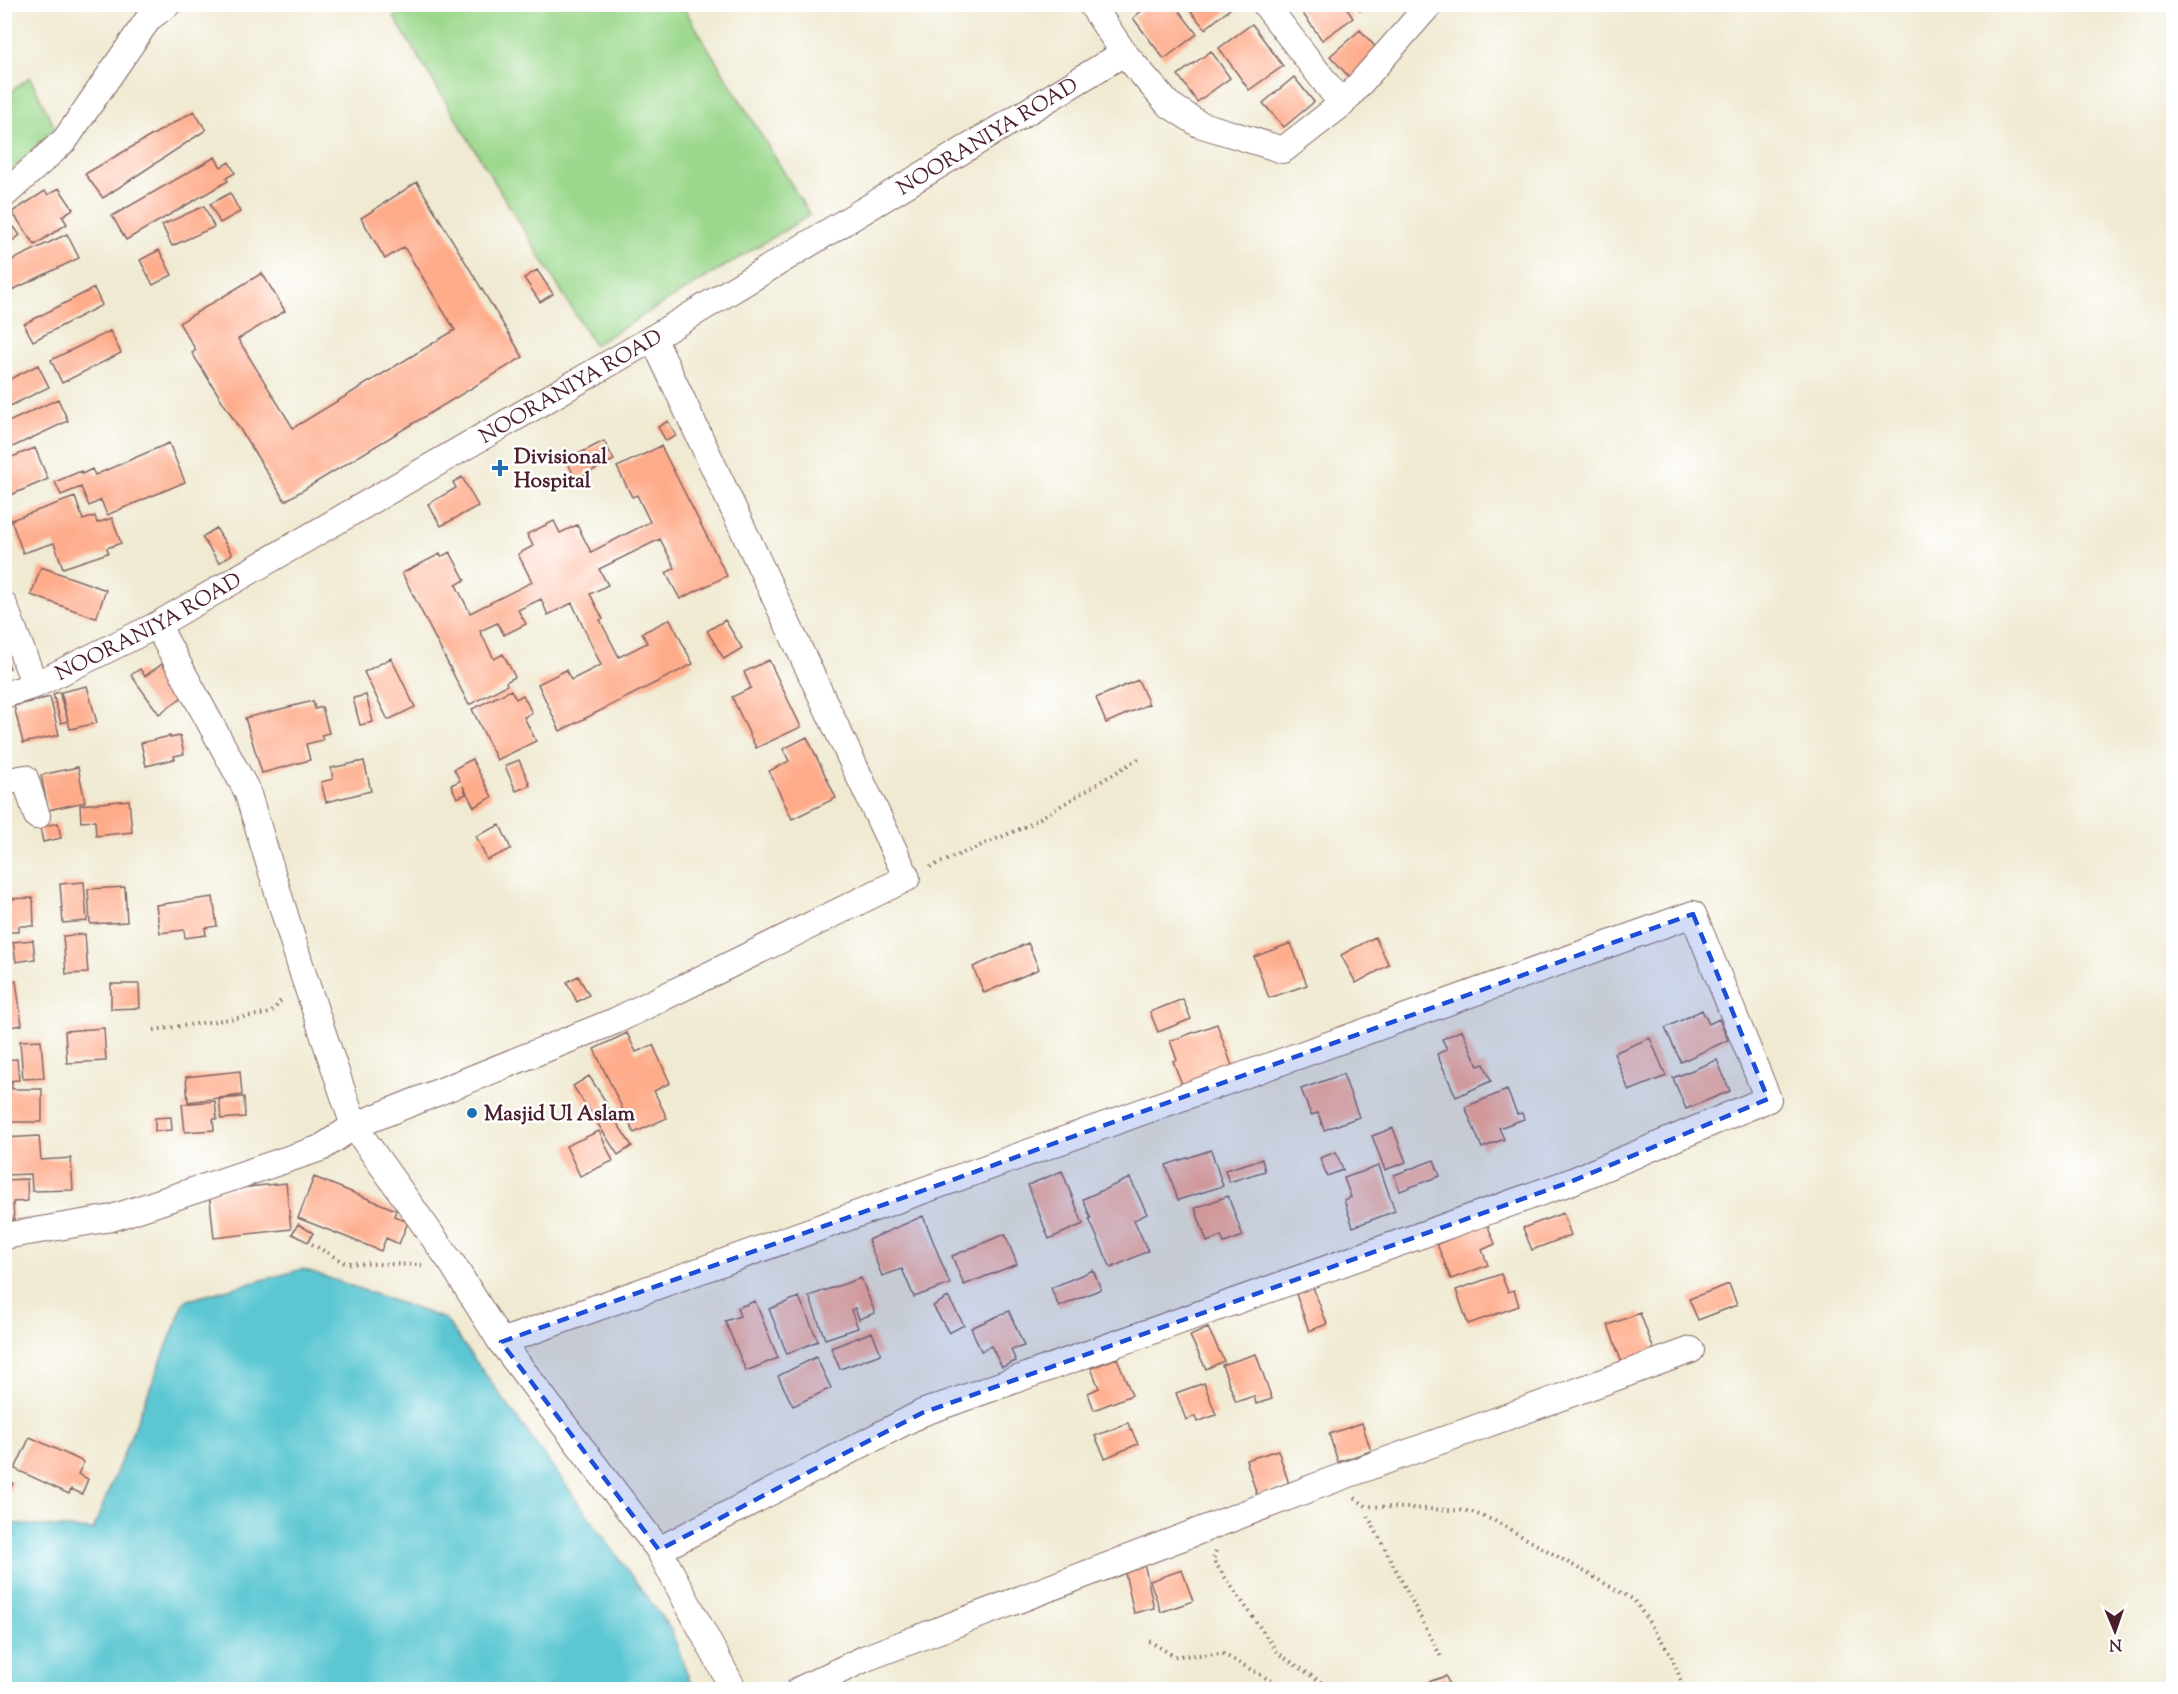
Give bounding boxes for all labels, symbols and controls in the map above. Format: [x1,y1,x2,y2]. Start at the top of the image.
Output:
street label: NOORANIYA ROAD [892,71,1084,204]
street label: NOORANIYA ROAD [474,323,668,452]
place label: Divisional Hospital [514,443,607,497]
marker: Divisional Hospital [491,459,509,477]
street label: NOORANIYA ROAD [51,566,248,690]
place label: Masjid Ul Aslam [484,1100,636,1130]
marker: Masjid Ul Aslam [465,1106,479,1120]
north arrow [2085,1601,2145,1661]
text: N [2108,1632,2122,1655]

